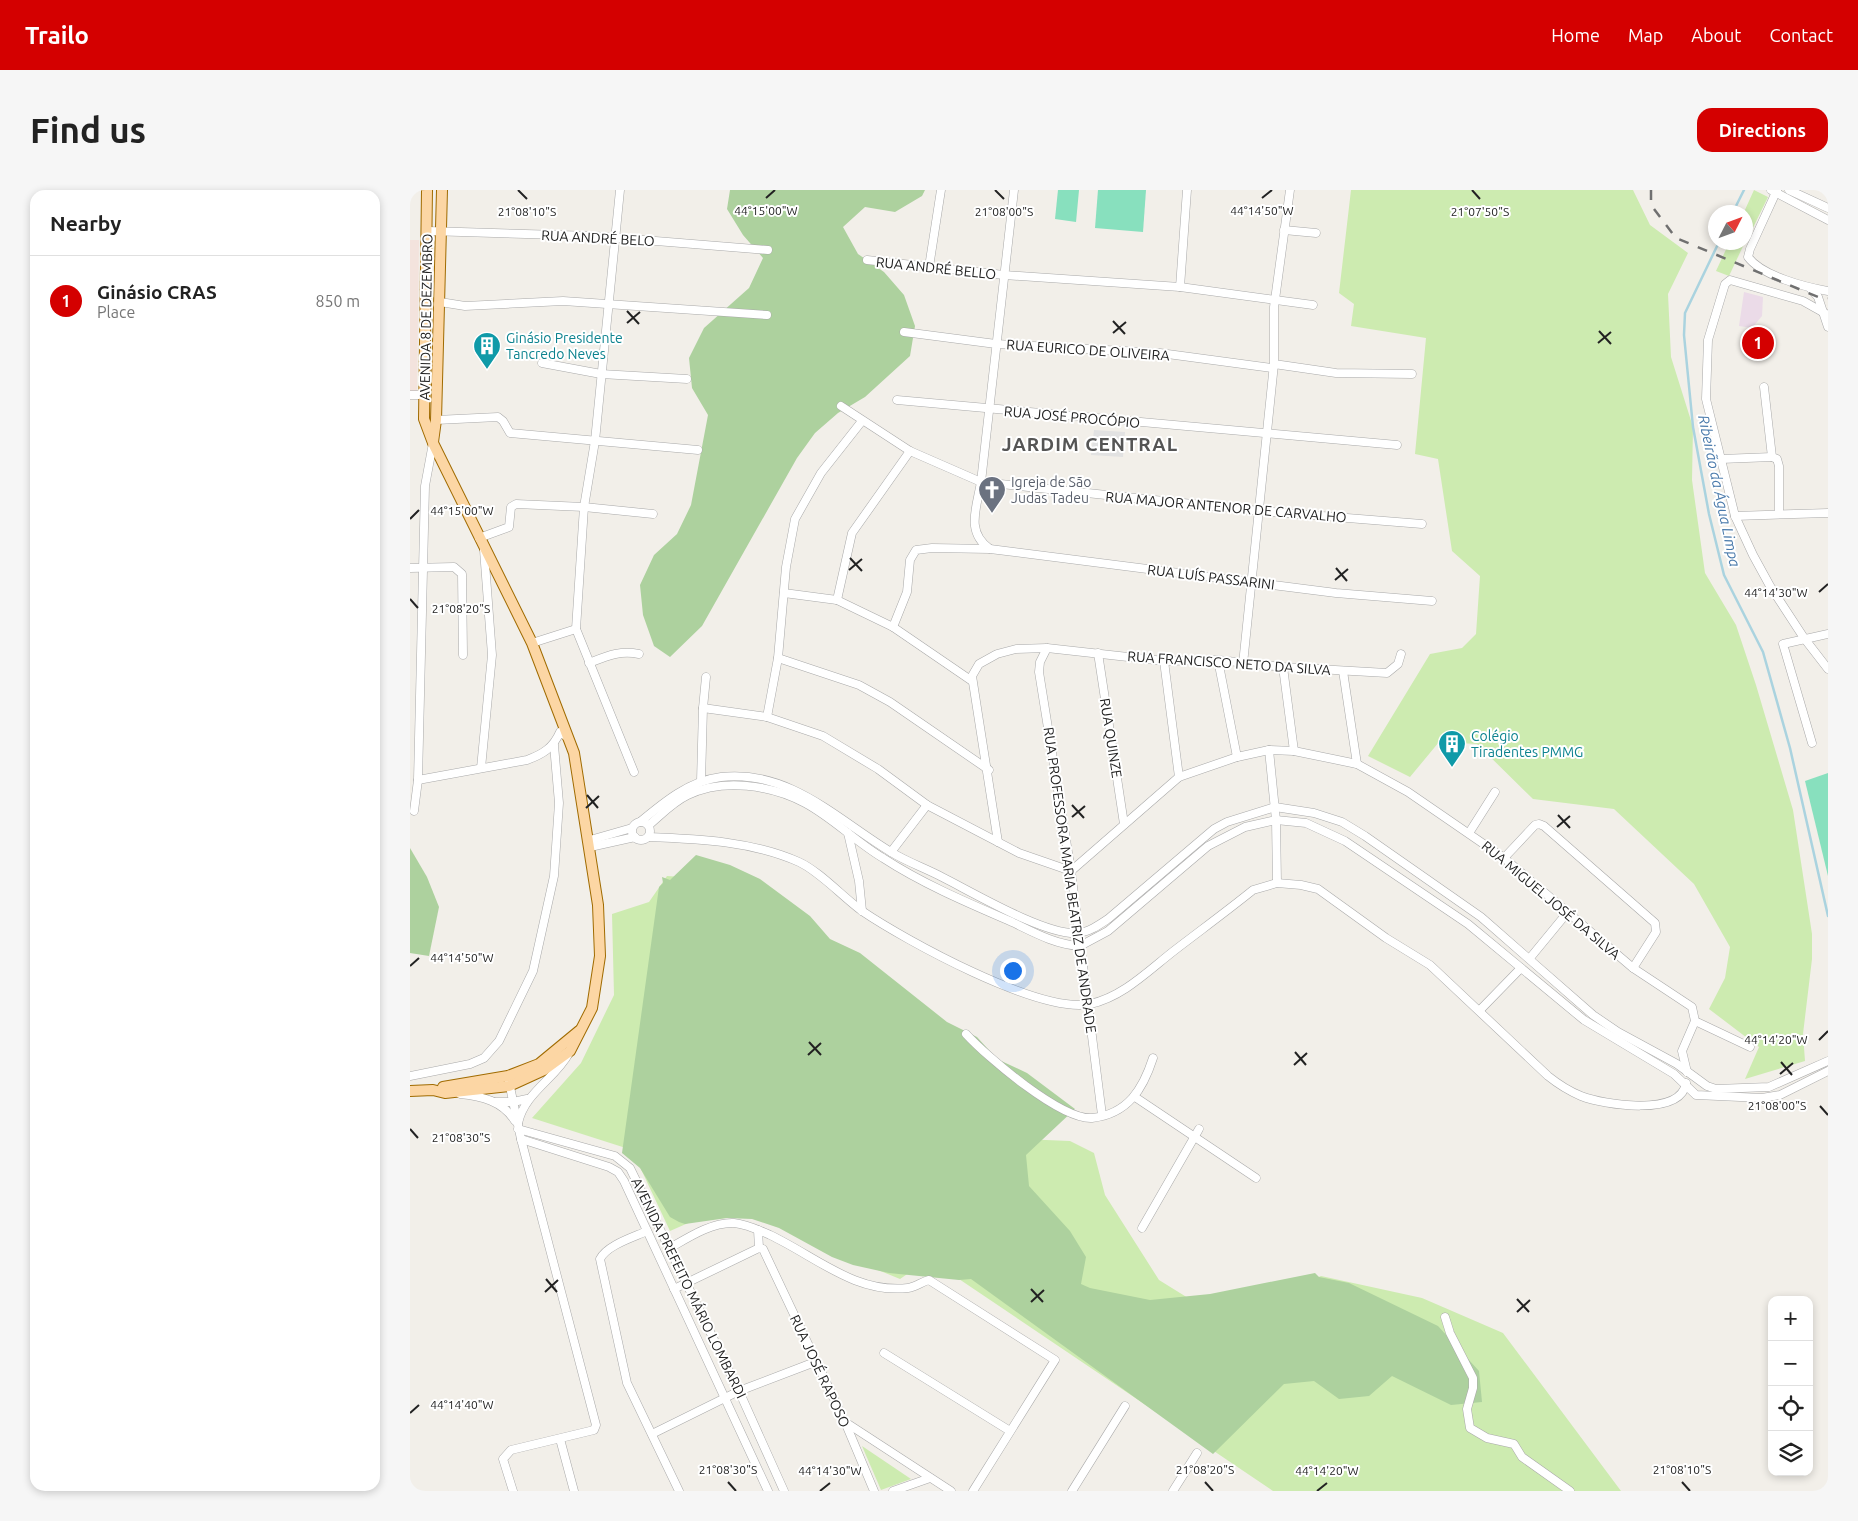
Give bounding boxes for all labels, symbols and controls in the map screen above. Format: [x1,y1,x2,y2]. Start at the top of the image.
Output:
text: Trailo [25,22,89,49]
text: Home [1551,25,1600,45]
text: Map [1628,25,1663,45]
text: About [1691,25,1741,45]
text: Contact [1769,25,1833,45]
button: Directions [1697,108,1828,152]
text: Find us [30,110,146,150]
text: 44°15'00"W [734,204,798,217]
text: 44°14'50"W [1230,204,1294,217]
text: 21°08'10"S [498,205,556,218]
text: 21°08'00"S [975,205,1033,218]
text: 21°07'50"S [1451,205,1509,218]
north arrow [1708,205,1753,250]
text: Nearby [50,211,121,235]
street label: RUA ANDRÉ BELO [541,226,655,249]
street label: AVENIDA 8 DE DEZEMBRO [417,233,435,401]
street label: RUA ANDRÉ BELLO [875,253,997,282]
text: Ginásio CRAS [97,281,217,303]
text: 1 [61,292,71,310]
text: 850 m [315,292,360,310]
text: Place [97,303,135,321]
pin: 1 [1742,324,1774,362]
place label: Ginásio Presidente Tancredo Neves [506,330,623,362]
building icon: Ginásio Presidente Tancredo Neves [472,331,502,370]
street label: RUA EURICO DE OLIVEIRA [1006,336,1170,364]
street label: RUA JOSÉ PROCÓPIO [1003,402,1141,431]
water label: Ribeirão da Água Limpa [1695,413,1744,568]
district label: JARDIM CENTRAL [1002,433,1178,455]
place label: Igreja de São Judas Tadeu [1011,474,1091,506]
church icon: Igreja de São Judas Tadeu [977,475,1007,514]
street label: RUA MAJOR ANTENOR DE CARVALHO [1105,488,1347,526]
text: 44°15'00"W [430,504,494,517]
street label: RUA LUÍS PASSARINI [1146,560,1276,593]
text: 44°14'30"W [1744,586,1808,599]
text: 21°08'20"S [432,602,490,615]
street label: RUA FRANCISCO NETO DA SILVA [1127,648,1331,678]
street label: RUA QUINZE [1097,697,1125,779]
street label: RUA PROFESSORA MARIA BEATRIZ DE ANDRADE [1041,726,1099,1034]
place label: Colégio Tiradentes PMMG [1471,728,1583,760]
building icon: Colégio Tiradentes PMMG [1437,729,1467,768]
street label: RUA MIGUEL JOSÉ DA SILVA [1479,837,1624,963]
text: 44°14'50"W [430,951,494,964]
your location [1000,958,1026,984]
text: 44°14'20"W [1744,1033,1808,1046]
text: 21°08'00"S [1748,1099,1806,1112]
text: 21°08'30"S [432,1131,490,1144]
street label: AVENIDA PREFEITO MÁRIO LOMBARDI [628,1175,750,1401]
map controls [1768,1296,1813,1476]
button: + [1768,1296,1813,1341]
street label: RUA JOSÉ RAPOSO [787,1312,854,1430]
button: − [1768,1341,1813,1386]
button: locate [1768,1386,1813,1431]
text: 44°14'40"W [430,1398,494,1411]
button: layers [1768,1431,1813,1476]
text: 21°08'30"S [699,1463,757,1476]
text: 21°08'20"S [1176,1463,1234,1476]
text: 21°08'10"S [1653,1463,1711,1476]
text: 44°14'30"W [798,1464,862,1477]
text: 44°14'20"W [1295,1464,1359,1477]

